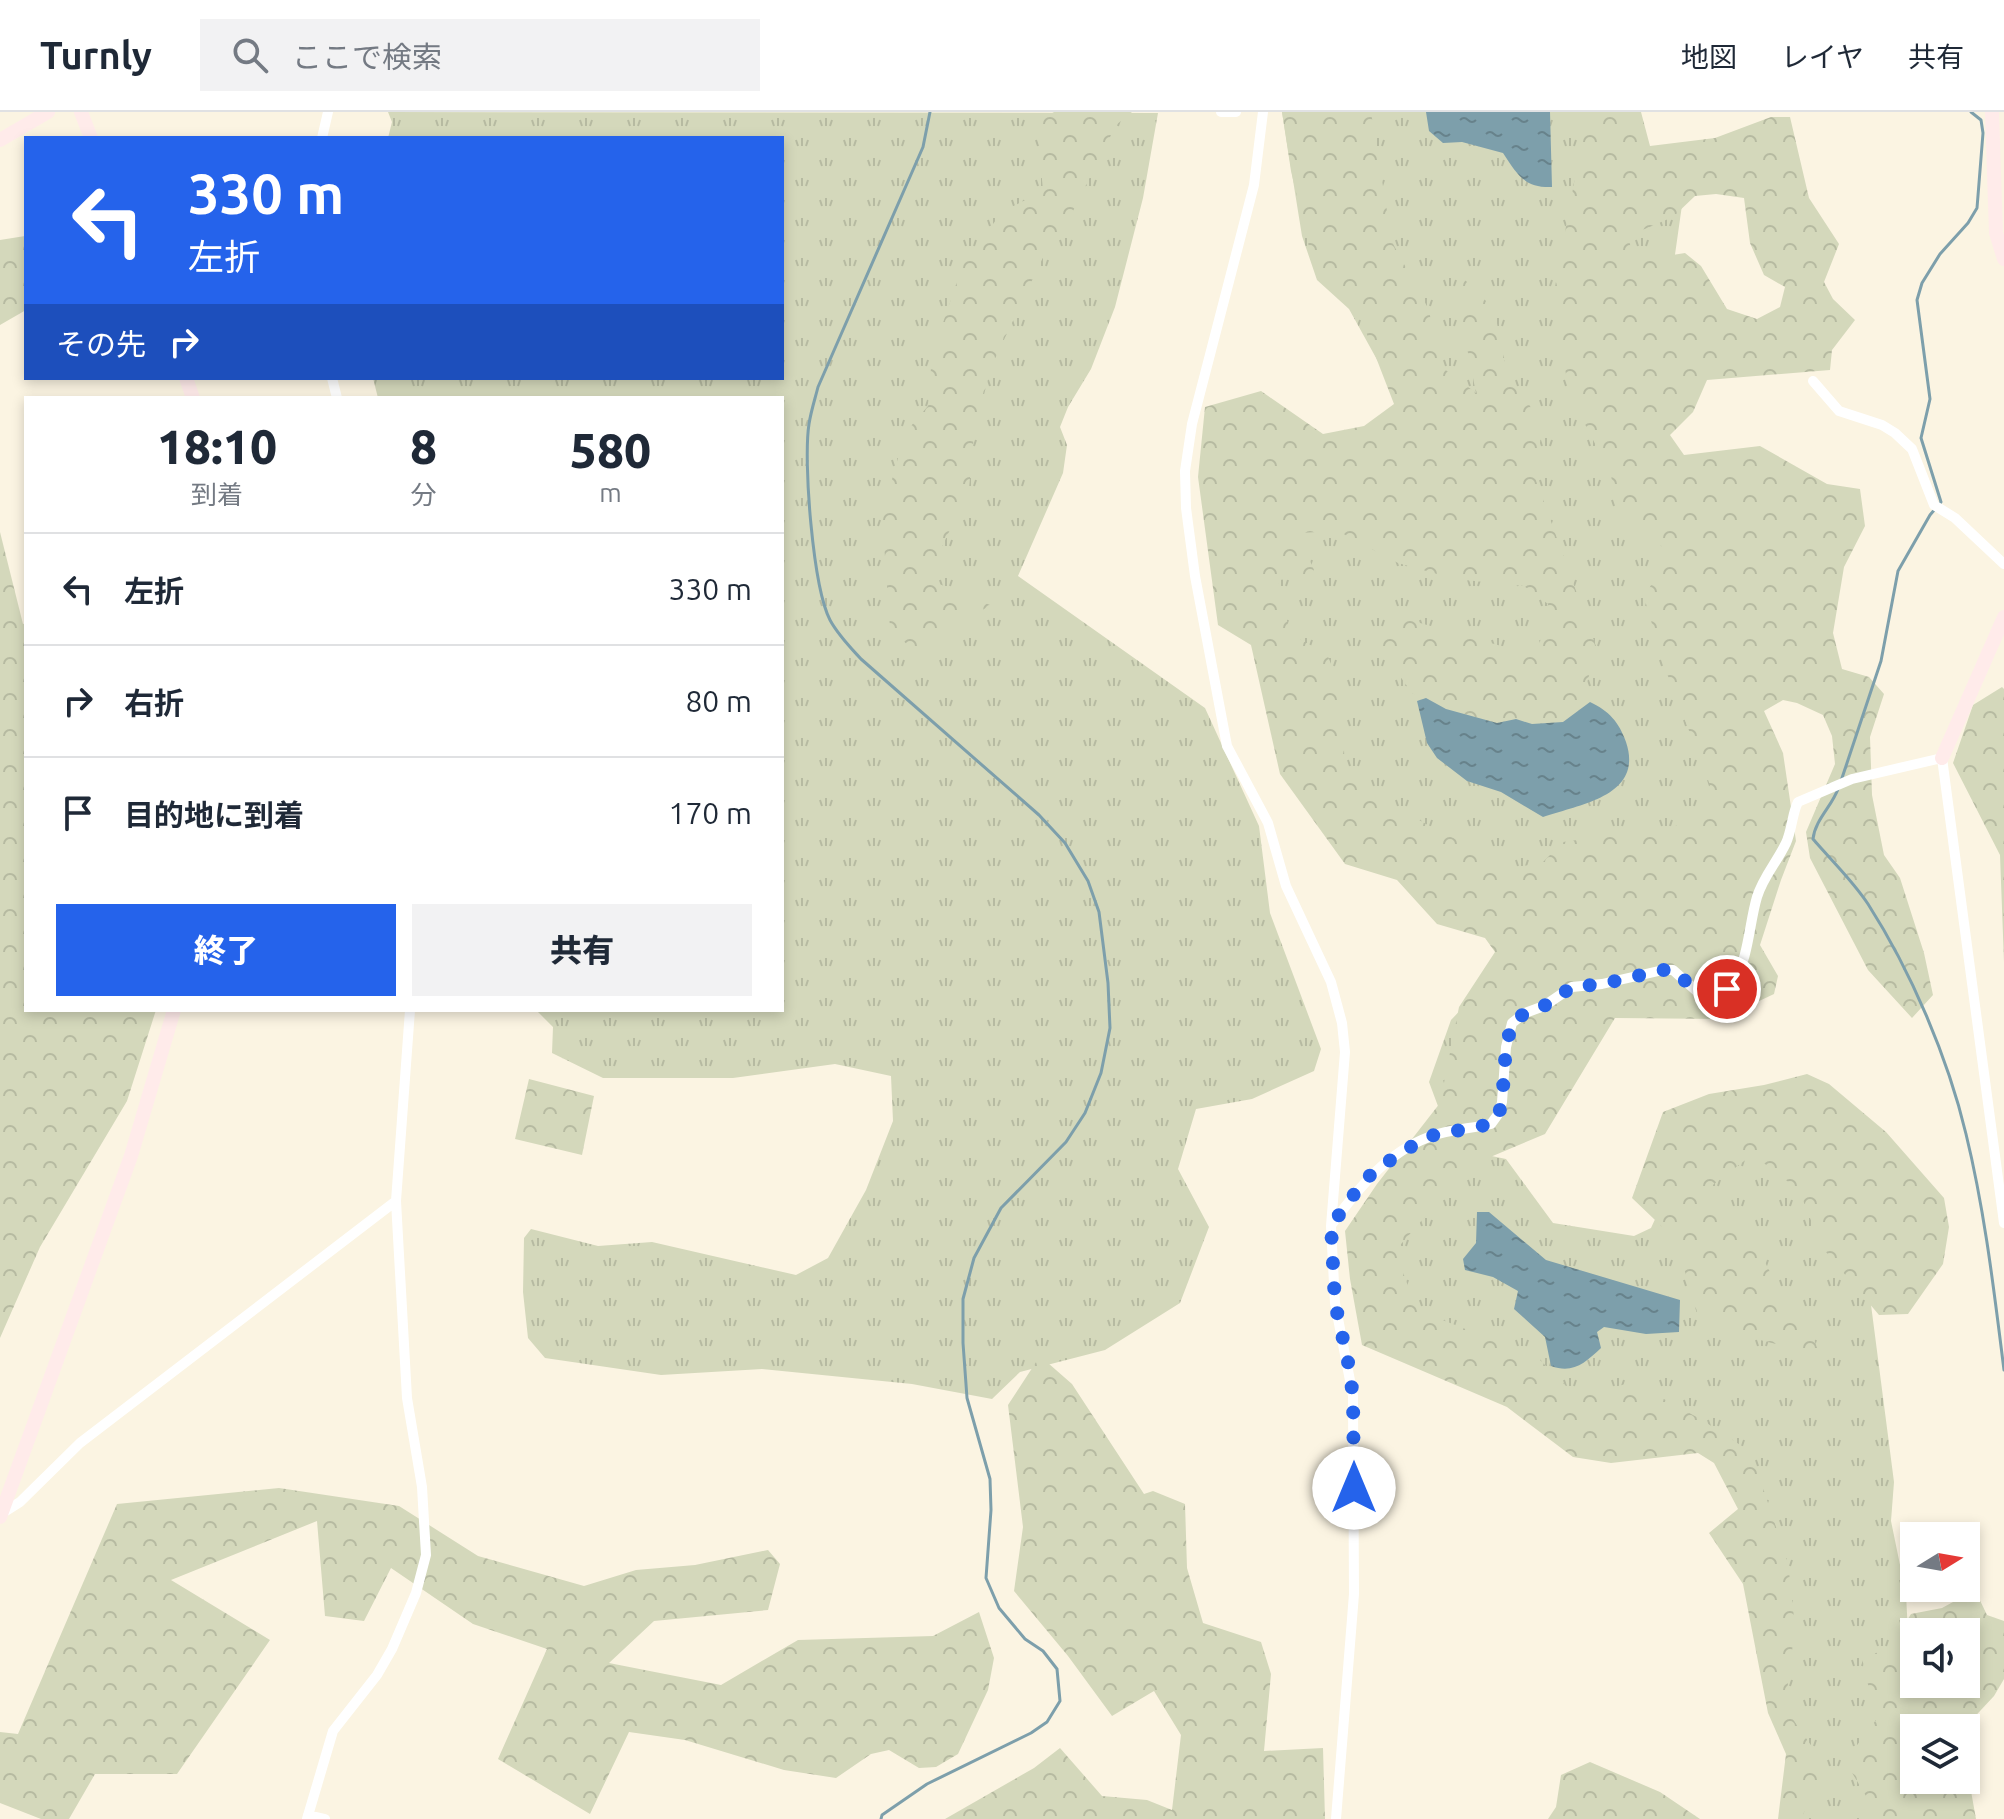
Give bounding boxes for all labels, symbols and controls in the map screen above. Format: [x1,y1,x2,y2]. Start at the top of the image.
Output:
search box [200,19,760,91]
icon: search [228,33,272,77]
text: Turnly [40,34,152,76]
text: ここで検索 [292,40,442,74]
text: 地図 [1681,41,1737,72]
text: レイヤ [1781,41,1864,72]
text: 共有 [1908,41,1964,72]
text: 330 m [188,162,344,225]
icon: left [56,168,160,272]
text: 左折 [188,236,260,277]
icon: right [162,320,206,364]
text: その先 [56,327,146,361]
text: 18:10 [157,419,277,473]
text: 8 [410,419,437,473]
text: 580 [570,423,651,477]
text: m [599,478,622,507]
text: 到着 [191,480,243,509]
text: 分 [410,480,436,509]
icon: left [56,567,100,611]
text: 330 m [668,572,752,606]
text: 左折 [124,574,184,608]
icon: right [56,679,100,723]
text: 80 m [685,684,752,718]
text: 右折 [124,686,184,720]
icon: arrive [56,791,100,835]
text: 170 m [668,796,752,830]
text: 目的地に到着 [124,798,304,832]
button: 終了 [56,904,396,996]
button: 共有 [412,904,752,996]
pin [1693,955,1761,1023]
icon: arrive [1705,967,1749,1011]
position arrow [1312,1446,1396,1530]
north arrow [1900,1522,1980,1602]
map controls [1900,1522,1980,1794]
button: sound [1900,1618,1980,1698]
button: layers [1900,1714,1980,1794]

